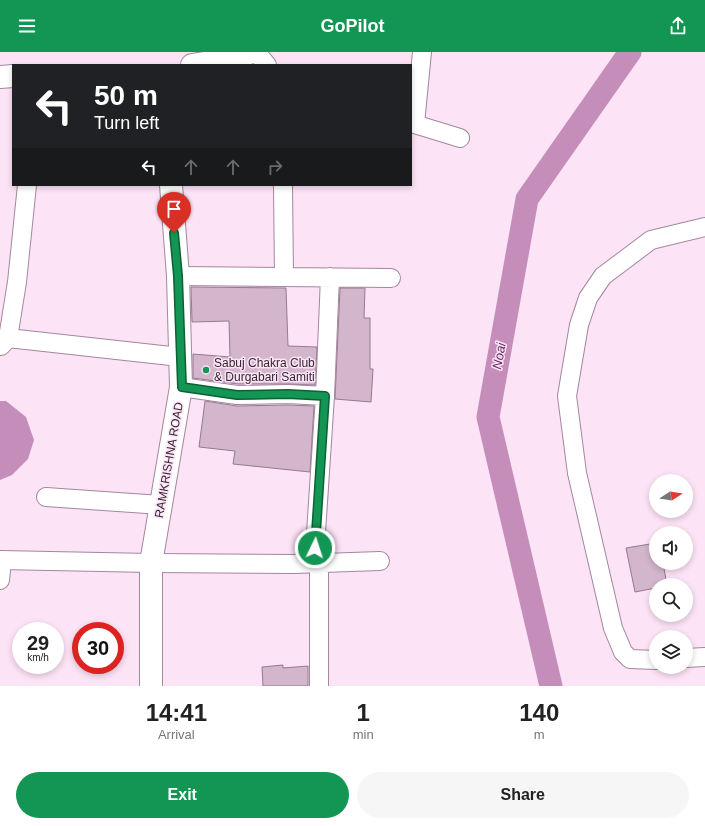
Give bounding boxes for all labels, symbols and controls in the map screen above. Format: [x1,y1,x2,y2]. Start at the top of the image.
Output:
icon: menu [16,15,38,37]
icon: share [667,15,689,37]
text: GoPilot [321,16,385,36]
icon: left [28,80,80,132]
text: 50 m [94,80,158,111]
text: Turn left [94,113,159,133]
icon: left [138,156,160,178]
icon: ahead [180,156,202,178]
icon: ahead [222,156,244,178]
icon: right [264,156,286,178]
pin [157,192,191,233]
icon: arrive [163,198,185,220]
water label: Noai [489,340,509,370]
place label: Sabuj Chakra Club & Durgabari Samiti [214,356,315,384]
marker: Sabuj Chakra Club & Durgabari Samiti [201,365,211,375]
street label: RAMKRISHNA ROAD [152,401,186,519]
north arrow [649,474,693,518]
map controls [649,474,693,674]
button: sound [649,526,693,570]
position arrow [294,527,336,569]
button: search [649,578,693,622]
speed limit sign: 30 [72,622,124,674]
button: layers [649,630,693,674]
text: 29 [27,632,49,654]
text: km/h [27,652,49,663]
text: 14:41 [146,699,207,726]
text: 1 [356,699,370,726]
text: 140 [519,699,559,726]
text: Arrival [158,727,195,742]
text: min [353,727,374,742]
text: m [534,727,545,742]
button: Exit [16,772,349,818]
button: Share [357,772,689,818]

